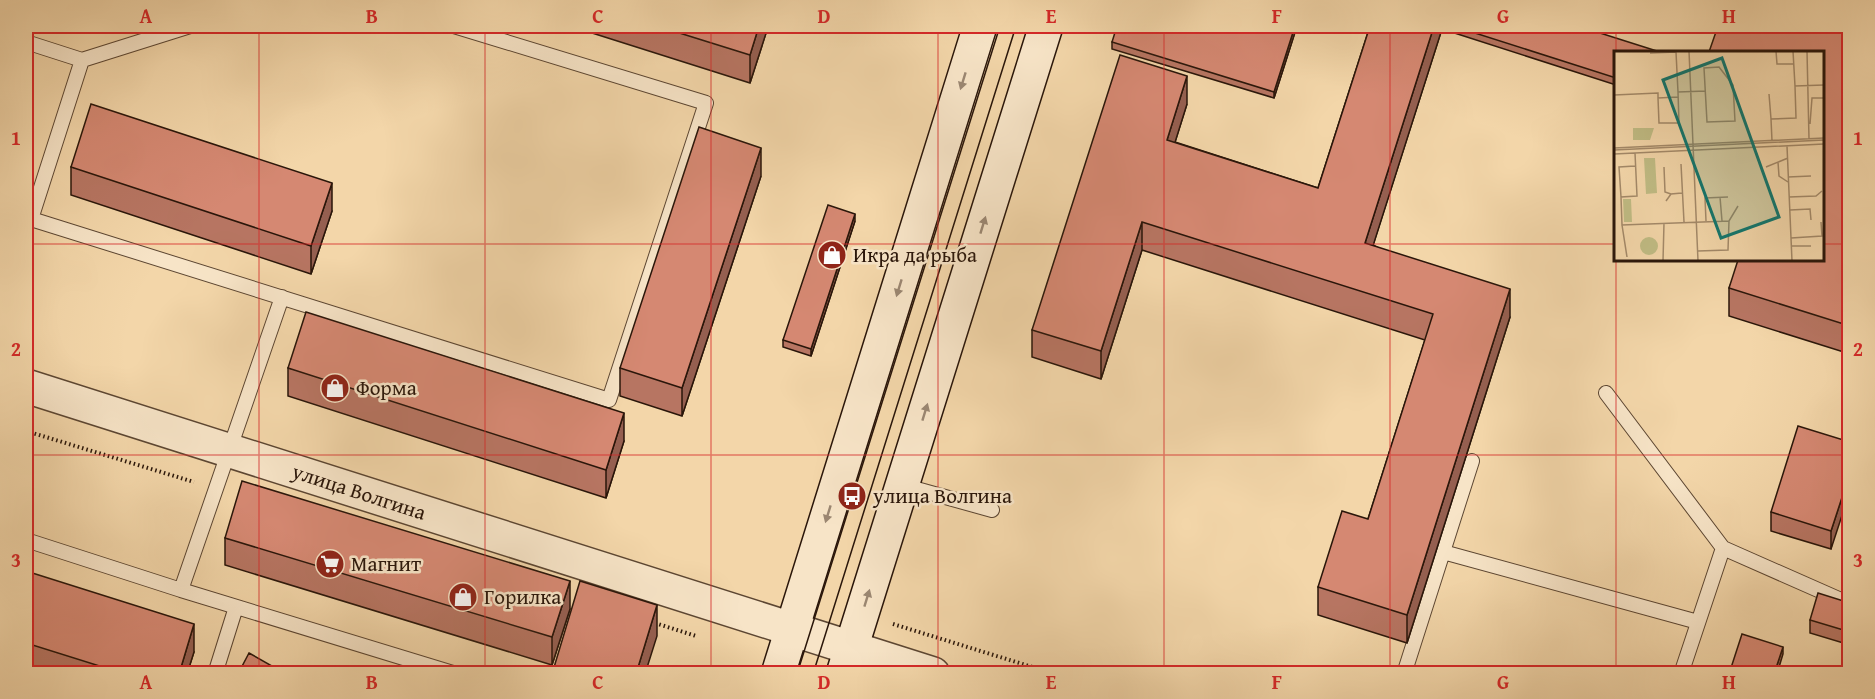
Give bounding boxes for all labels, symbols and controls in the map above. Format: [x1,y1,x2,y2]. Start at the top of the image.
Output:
text: A [140,1,153,30]
text: B [366,1,378,30]
text: C [592,1,604,30]
text: D [817,1,831,30]
text: E [1046,1,1057,30]
text: F [1272,1,1282,30]
text: G [1497,1,1509,30]
text: H [1722,1,1736,30]
inset map [1614,51,1824,261]
one-way arrow [958,72,967,90]
text: 1 [11,123,21,152]
text: 1 [1853,123,1863,152]
one-way arrow [979,216,988,234]
shop icon: Икра да рыба [816,239,848,271]
place label: Икра да рыба [853,239,977,270]
one-way arrow [893,279,903,297]
text: 2 [11,334,21,363]
text: 2 [1853,334,1863,363]
shop icon: Форма [319,372,351,404]
place label: Форма [356,372,417,403]
one-way arrow [921,402,930,420]
street label: улица Волгина [287,455,430,528]
bus stop icon: улица Волгина [836,480,868,512]
place label: улица Волгина [872,480,1012,511]
one-way arrow [823,505,832,523]
text: 3 [11,545,21,574]
text: 3 [1853,545,1863,574]
supermarket icon: Магнит [314,548,346,580]
place label: Магнит [351,548,421,579]
shop icon: Горилка [447,581,479,613]
place label: Горилка [484,581,561,612]
one-way arrow [863,589,872,607]
text: A [140,667,153,696]
text: B [366,667,378,696]
text: C [592,667,604,696]
text: D [817,667,831,696]
text: E [1046,667,1057,696]
text: F [1272,667,1282,696]
text: G [1497,667,1509,696]
text: H [1722,667,1736,696]

